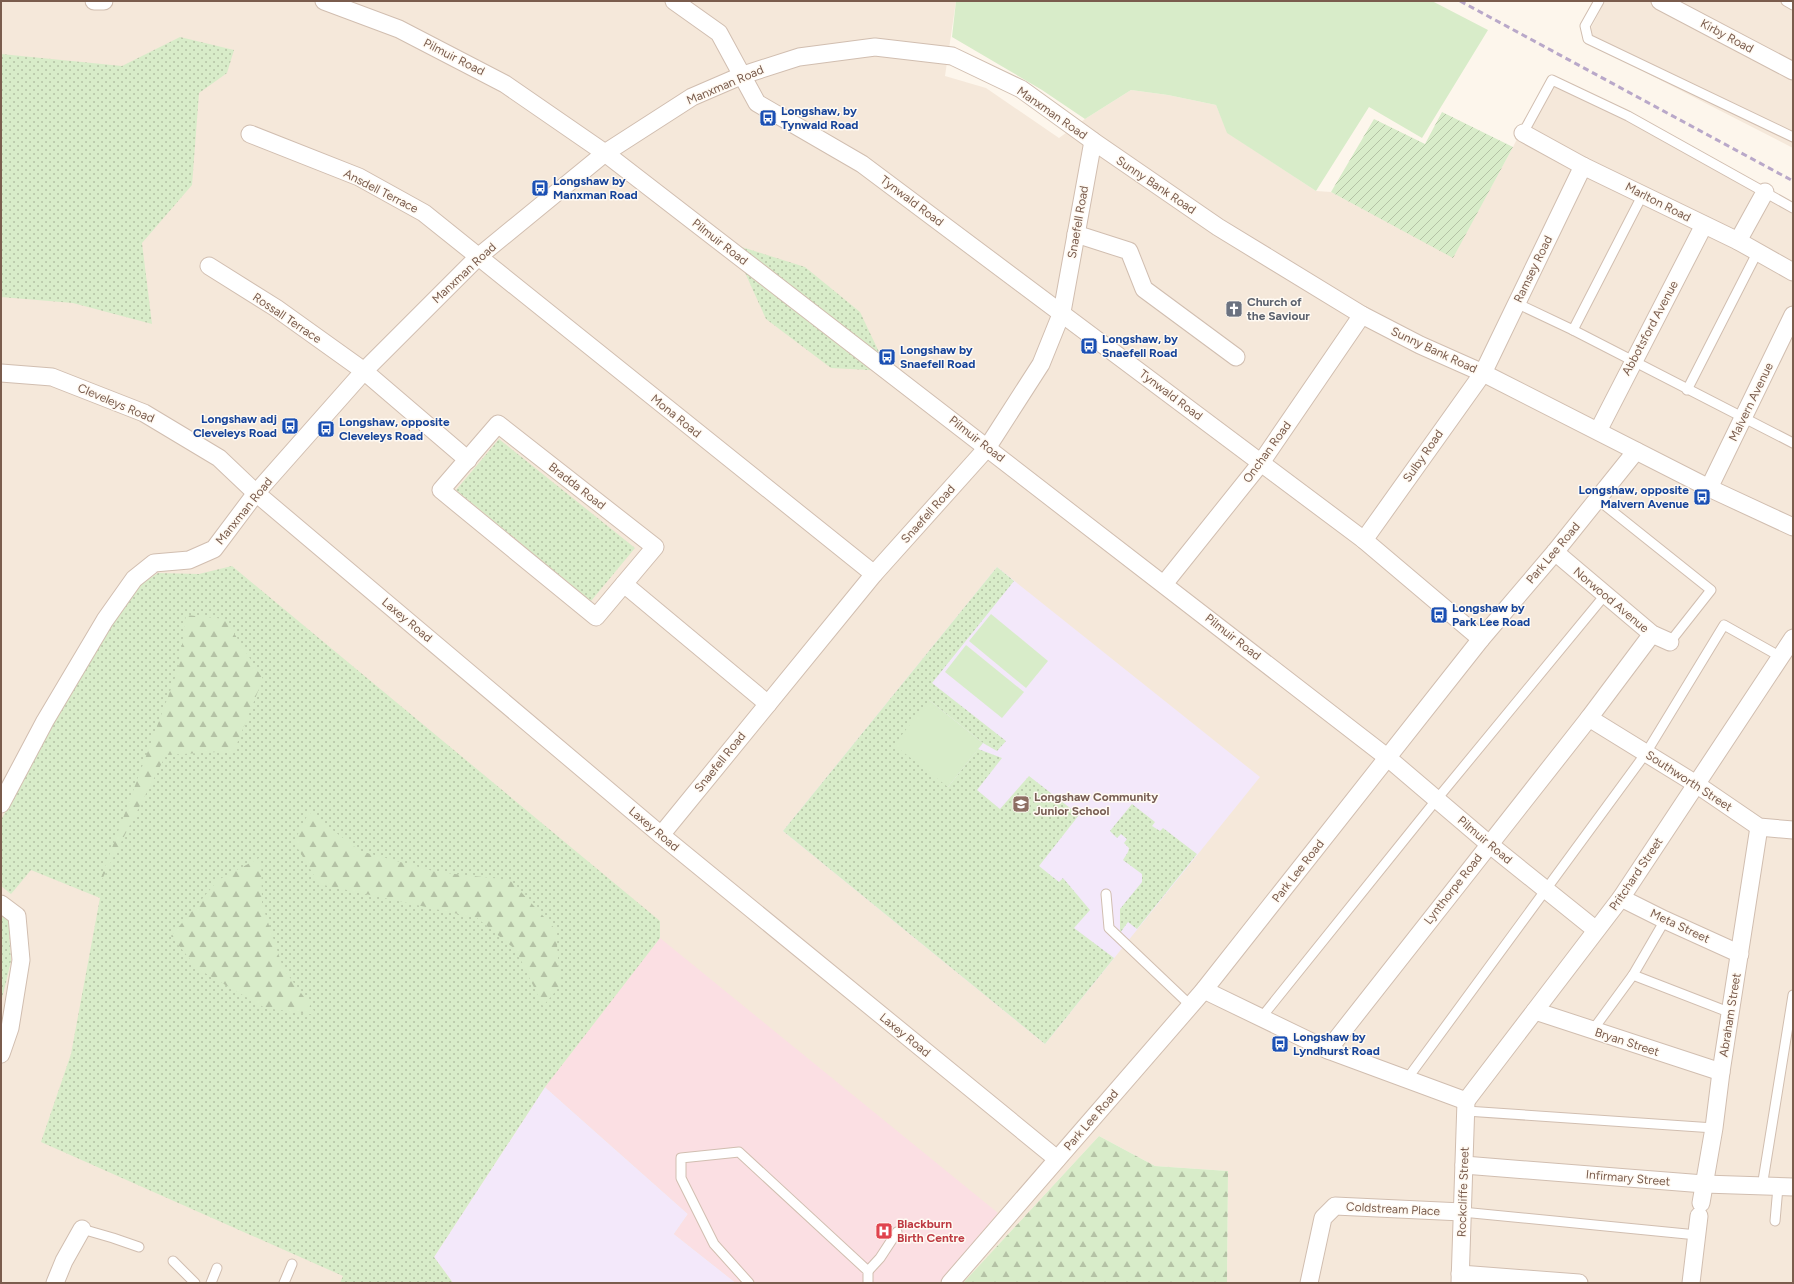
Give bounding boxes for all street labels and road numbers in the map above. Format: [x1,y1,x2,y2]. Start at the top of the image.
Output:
street label: Kirby Road [1698,16,1756,56]
street label: Pilmuir Road [421,36,487,78]
street label: Manxman Road [684,62,766,108]
street label: Manxman Road [1014,84,1090,142]
street label: Sunny Bank Road [1113,153,1199,217]
street label: Ansdell Terrace [341,166,421,216]
street label: Tynwald Road [878,173,946,229]
street label: Marlton Road [1623,179,1693,225]
street label: Snaefell Road [1065,185,1091,259]
street label: Pilmuir Road [689,216,751,268]
street label: Ramsey Road [1511,233,1555,305]
street label: Manxman Road [429,240,499,306]
street label: Abbotsford Avenue [1619,278,1681,378]
street label: Rossall Terrace [250,290,324,346]
street label: Sunny Bank Road [1389,324,1479,376]
street label: Malvern Avenue [1726,360,1776,444]
street label: Tynwald Road [1137,367,1205,423]
street label: Cleveleys Road [76,381,156,425]
street label: Mona Road [648,392,704,440]
street label: Pilmuir Road [946,413,1008,465]
street label: Onchan Road [1240,419,1294,485]
street label: Sulby Road [1400,427,1446,485]
street label: Bradda Road [546,459,608,513]
street label: Manxman Road [213,475,275,547]
street label: Snaefell Road [898,482,958,546]
street label: Park Lee Road [1523,519,1583,587]
street label: Norwood Avenue [1570,564,1652,636]
street label: Laxey Road [379,595,435,645]
street label: Pilmuir Road [1202,611,1264,663]
street label: Snaefell Road [691,729,749,795]
street label: Southworth Street [1643,748,1735,814]
street label: Laxey Road [626,804,682,854]
street label: Pilmuir Road [1455,813,1515,867]
street label: Pritchard Street [1606,834,1666,913]
street label: Park Lee Road [1269,837,1327,905]
street label: Lynthorpe Road [1421,851,1485,927]
street label: Meta Street [1648,906,1712,946]
street label: Abraham Street [1716,972,1744,1058]
street label: Laxey Road [877,1010,933,1060]
street label: Bryan Street [1593,1025,1661,1059]
street label: Park Lee Road [1061,1087,1121,1153]
street label: Rockcliffe Street [1454,1146,1472,1237]
street label: Infirmary Street [1585,1167,1671,1189]
street label: Coldstream Place [1346,1200,1441,1218]

